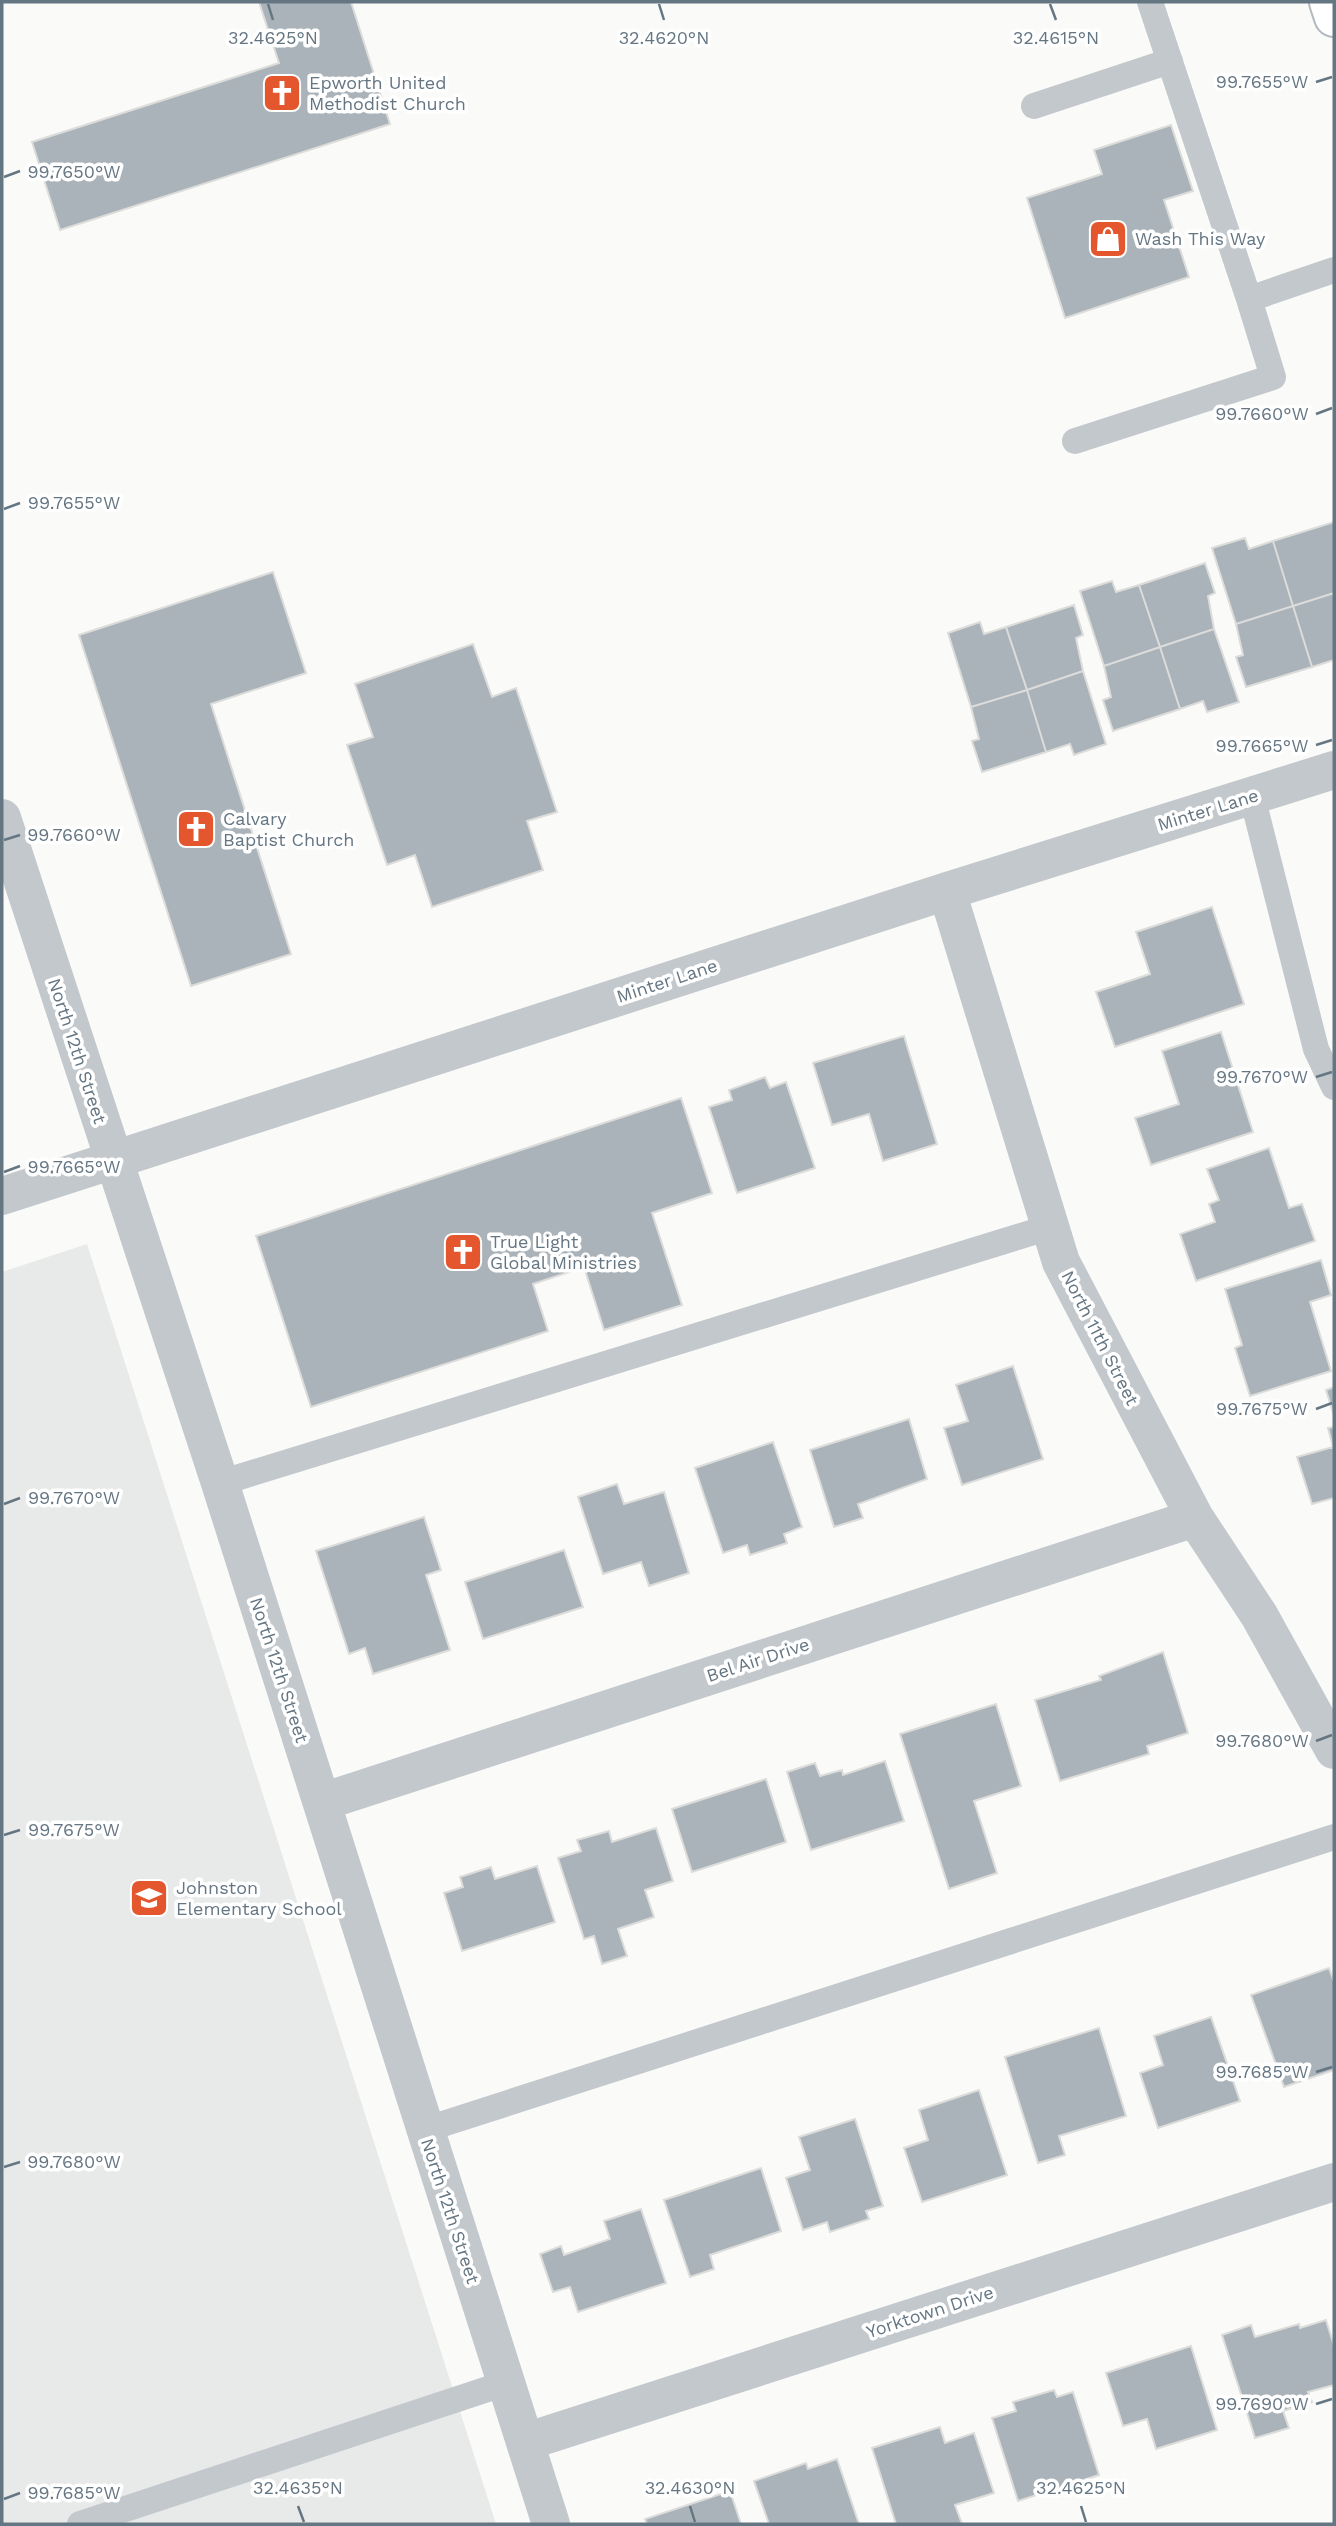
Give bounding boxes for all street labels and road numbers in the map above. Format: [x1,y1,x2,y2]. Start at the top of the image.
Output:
street label: Minter Lane [1155,784,1261,835]
street label: Minter Lane [614,954,720,1007]
street label: North 12th Street [44,975,111,1127]
street label: North 11th Street [1057,1267,1144,1409]
street label: North 12th Street [246,1594,313,1746]
street label: Bel Air Drive [704,1633,812,1686]
street label: North 12th Street [417,2135,484,2287]
street label: Yorktown Drive [864,2281,996,2342]

